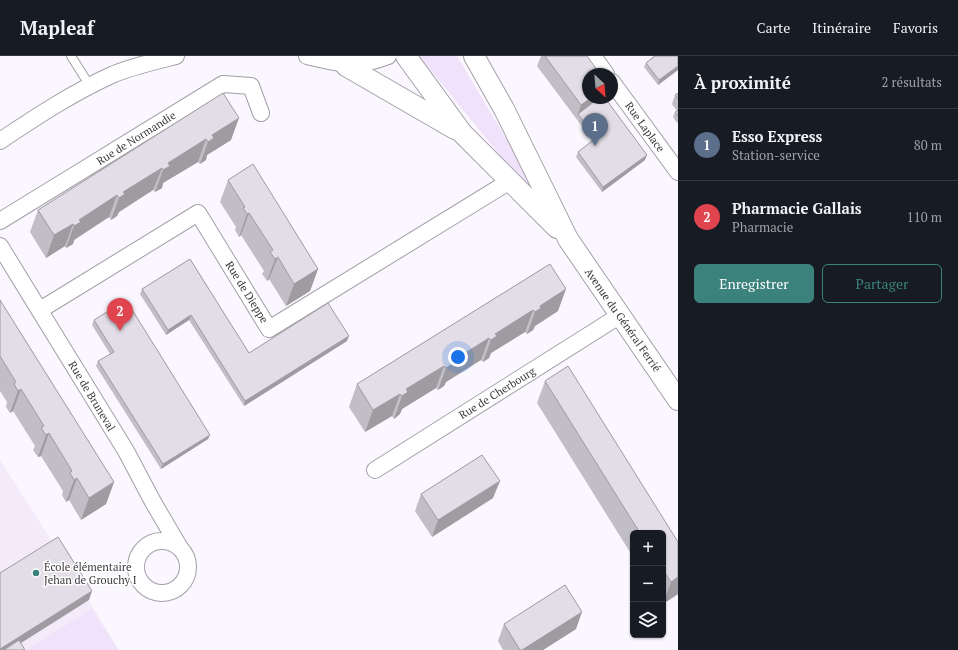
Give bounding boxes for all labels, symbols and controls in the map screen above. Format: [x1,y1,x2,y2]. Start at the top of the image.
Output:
text: Mapleaf [20,15,94,40]
text: Carte [757,18,790,37]
text: Itinéraire [812,18,871,37]
text: Favoris [893,18,938,37]
north arrow [582,68,618,104]
text: À proximité [694,71,791,94]
text: 2 résultats [882,73,942,91]
street label: Rue Laplace [622,99,668,155]
street label: Rue de Normandie [94,108,179,168]
pin: 1 [582,113,608,146]
text: Esso Express [732,126,822,146]
text: 1 [703,136,711,154]
text: 80 m [914,136,942,154]
text: Station-service [732,146,820,164]
text: Pharmacie Gallais [732,198,862,218]
text: 2 [703,208,711,226]
text: 110 m [907,208,942,226]
text: Pharmacie [732,218,793,236]
street label: Rue de Dieppe [222,258,272,326]
button: Enregistrer [694,264,814,303]
button: Partager [822,264,942,303]
street label: Avenue du Général Ferrié [582,265,664,375]
pin: 2 [107,298,133,331]
your location [448,347,468,367]
street label: Rue de Bruneval [66,358,118,434]
street label: Rue de Cherbourg [456,364,538,422]
map controls [630,530,666,638]
button: + [630,530,666,566]
place label: École élémentaire Jehan de Grouchy I [44,560,137,587]
button: − [630,566,666,602]
marker: École élémentaire Jehan de Grouchy I [31,568,41,578]
button: layers [630,602,666,638]

